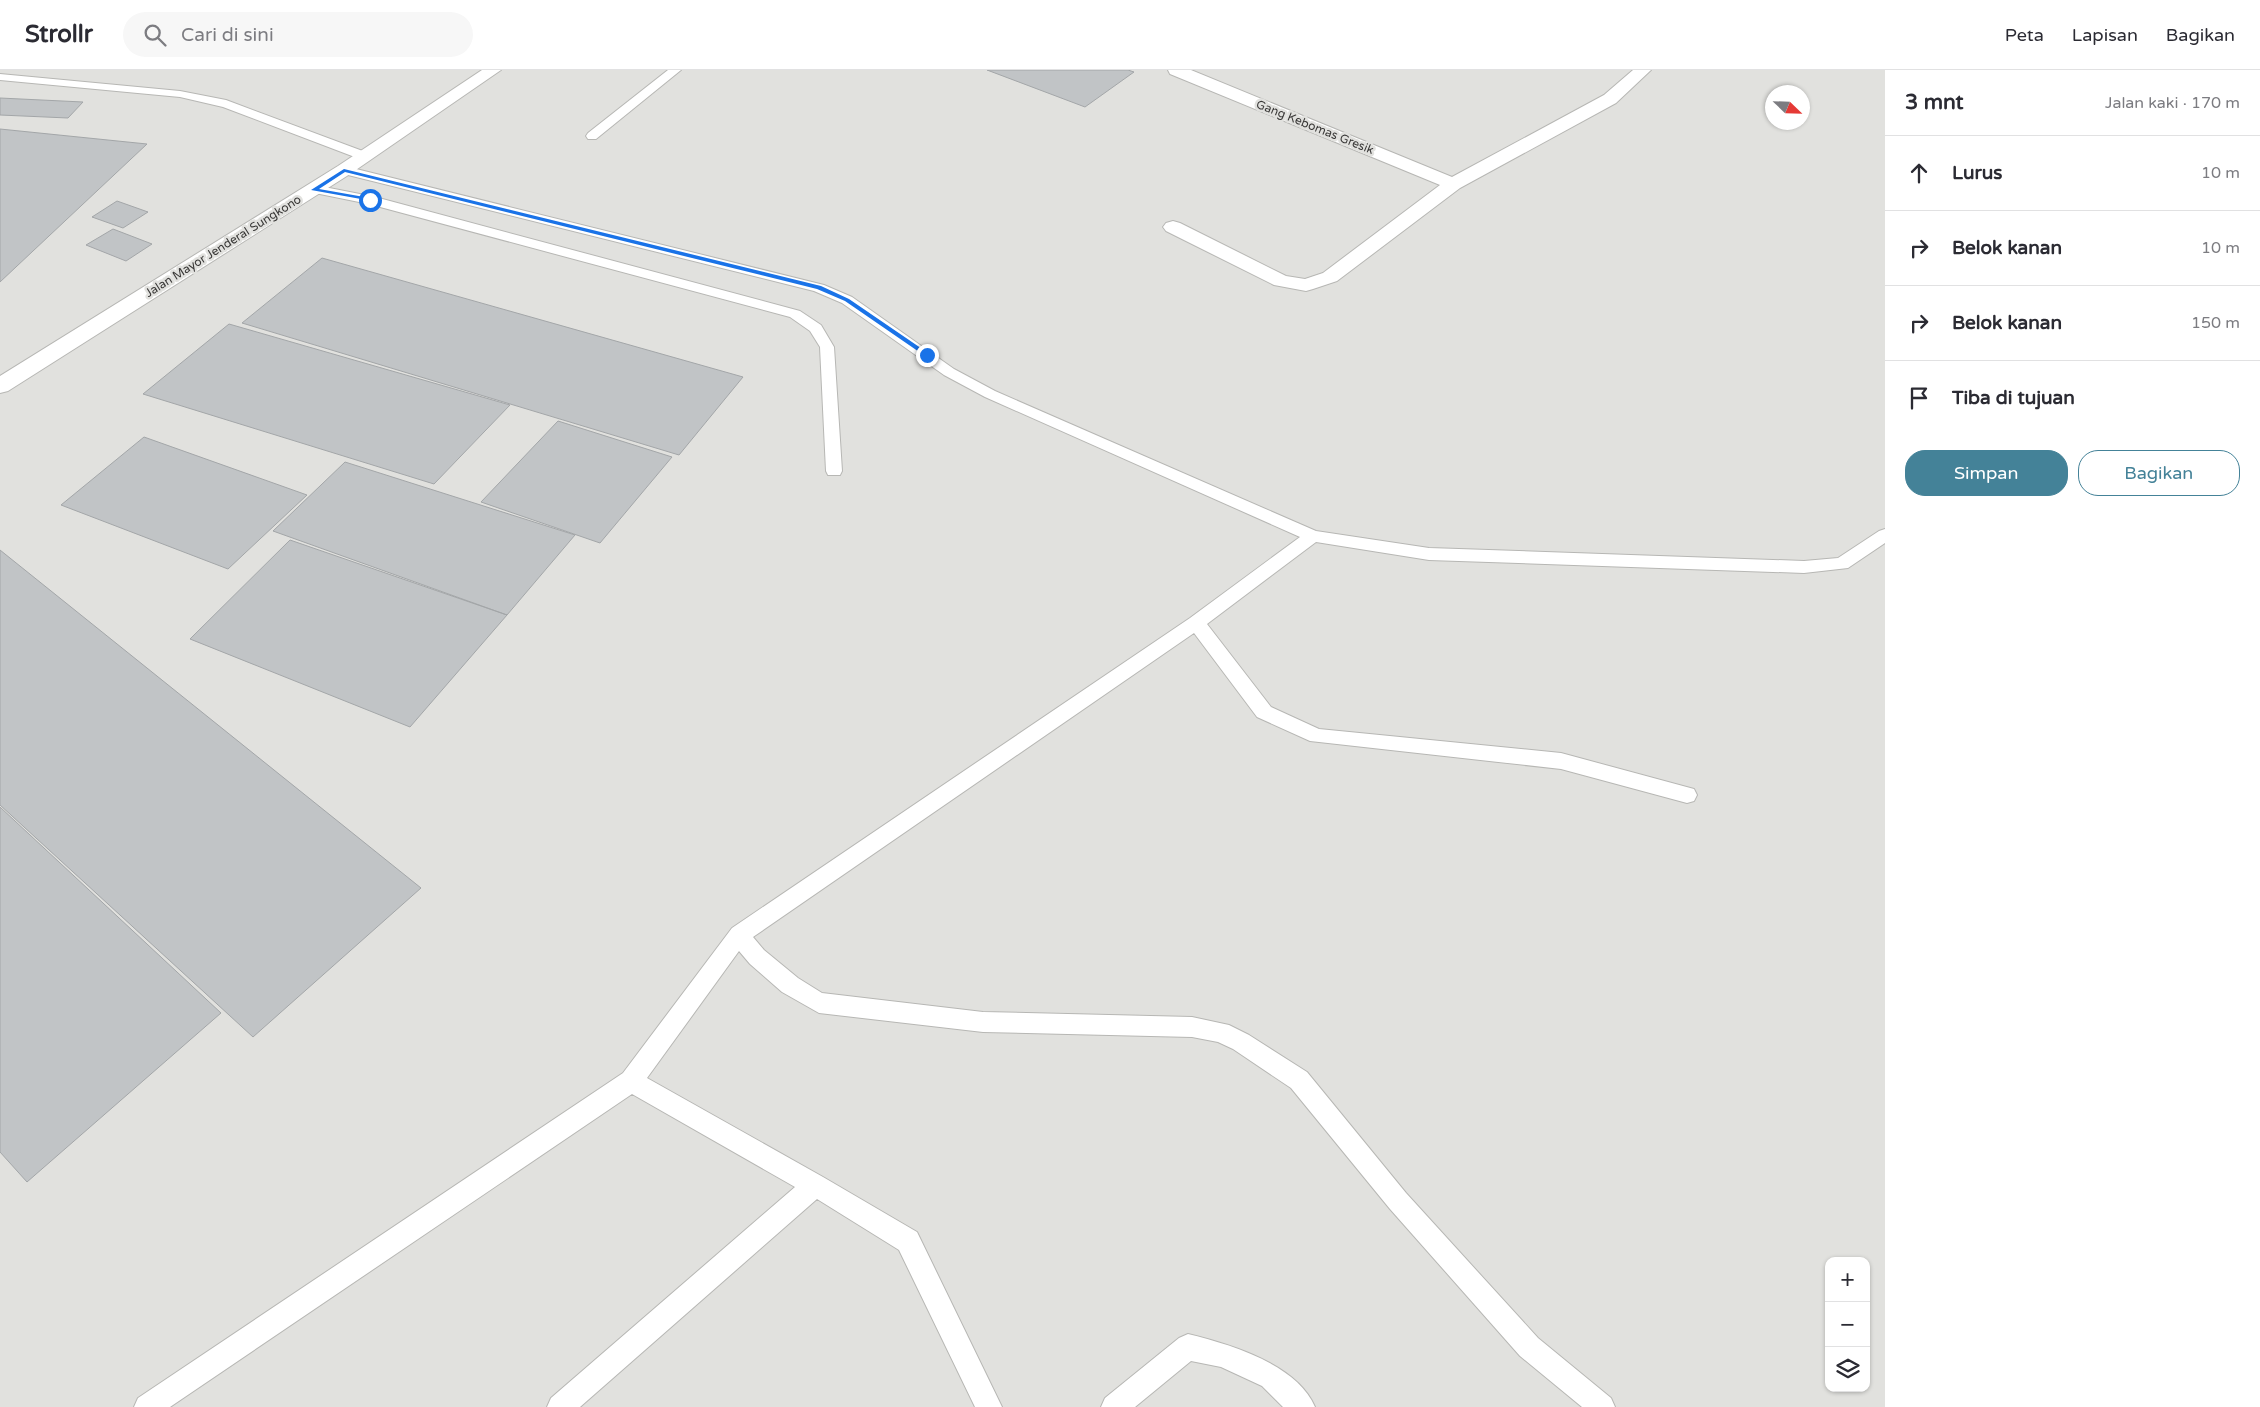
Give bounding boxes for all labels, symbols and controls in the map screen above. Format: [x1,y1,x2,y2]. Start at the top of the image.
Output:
search box [123,12,473,57]
text: Strollr [25,20,93,49]
icon: search [141,21,169,49]
text: Cari di sini [181,24,274,46]
text: Peta [2005,24,2044,46]
text: Lapisan [2072,24,2138,46]
text: Bagikan [2166,24,2235,46]
north arrow [1765,85,1810,130]
text: 3 mnt [1905,90,1964,115]
text: Jalan kaki · 170 m [2105,93,2240,113]
street label: Gang Kebomas Gresik [1254,97,1376,157]
icon: ahead [1905,159,1933,187]
text: Lurus [1952,162,2002,184]
text: 10 m [2201,163,2240,183]
route start [359,189,382,212]
street label: Jalan Mayor Jenderal Sungkono [142,192,304,300]
icon: right [1905,234,1933,262]
text: Belok kanan [1952,237,2062,259]
text: 10 m [2201,238,2240,258]
icon: right [1905,309,1933,337]
text: Belok kanan [1952,312,2062,334]
text: 150 m [2191,313,2240,333]
route end [916,344,939,367]
icon: arrive [1905,384,1933,412]
text: Tiba di tujuan [1952,387,2075,409]
button: Simpan [1905,450,2068,496]
button: Bagikan [2078,450,2240,496]
map controls [1825,1257,1870,1392]
button: + [1825,1257,1870,1302]
button: − [1825,1302,1870,1347]
button: layers [1825,1347,1870,1392]

